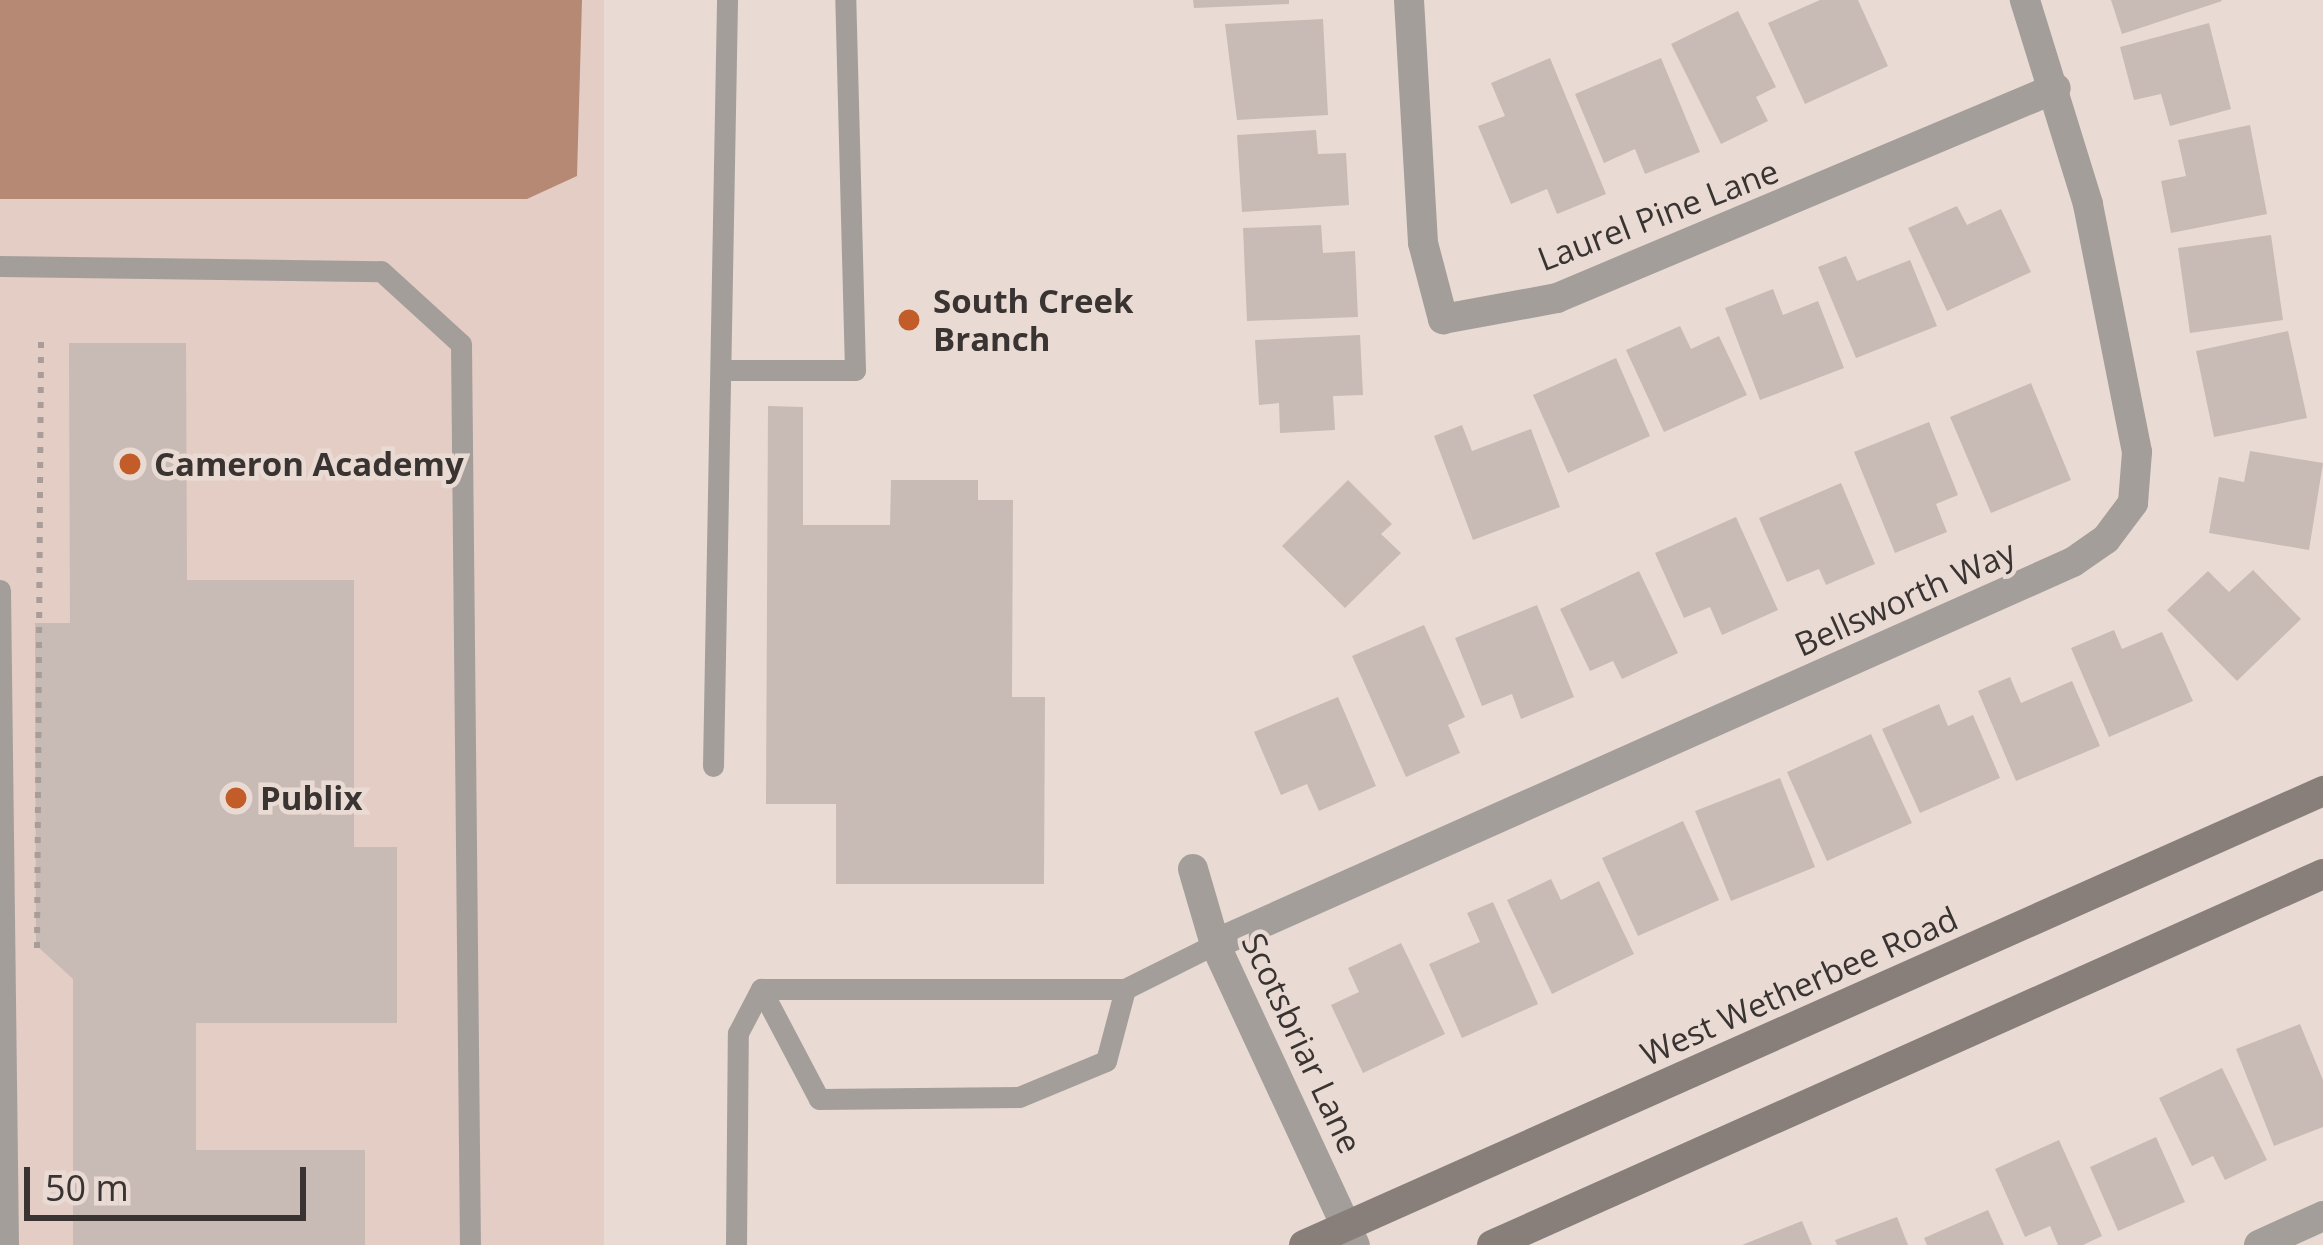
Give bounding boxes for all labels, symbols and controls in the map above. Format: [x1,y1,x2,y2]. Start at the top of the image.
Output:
street label: Laurel Pine Lane [1532,151,1784,279]
place label: South Creek Branch [933,281,1133,359]
marker: South Creek Branch [896,307,922,333]
place label: Cameron Academy [154,444,464,484]
marker: Cameron Academy [117,451,143,477]
street label: Bellsworth Way [1789,532,2021,664]
place label: Publix [260,778,363,818]
marker: Publix [223,785,249,811]
street label: West Wetherbee Road [1634,898,1964,1074]
street label: Scotsbriar Lane [1234,927,1370,1159]
scale bar [30,1143,312,1217]
text: 50 m [45,1163,129,1212]

